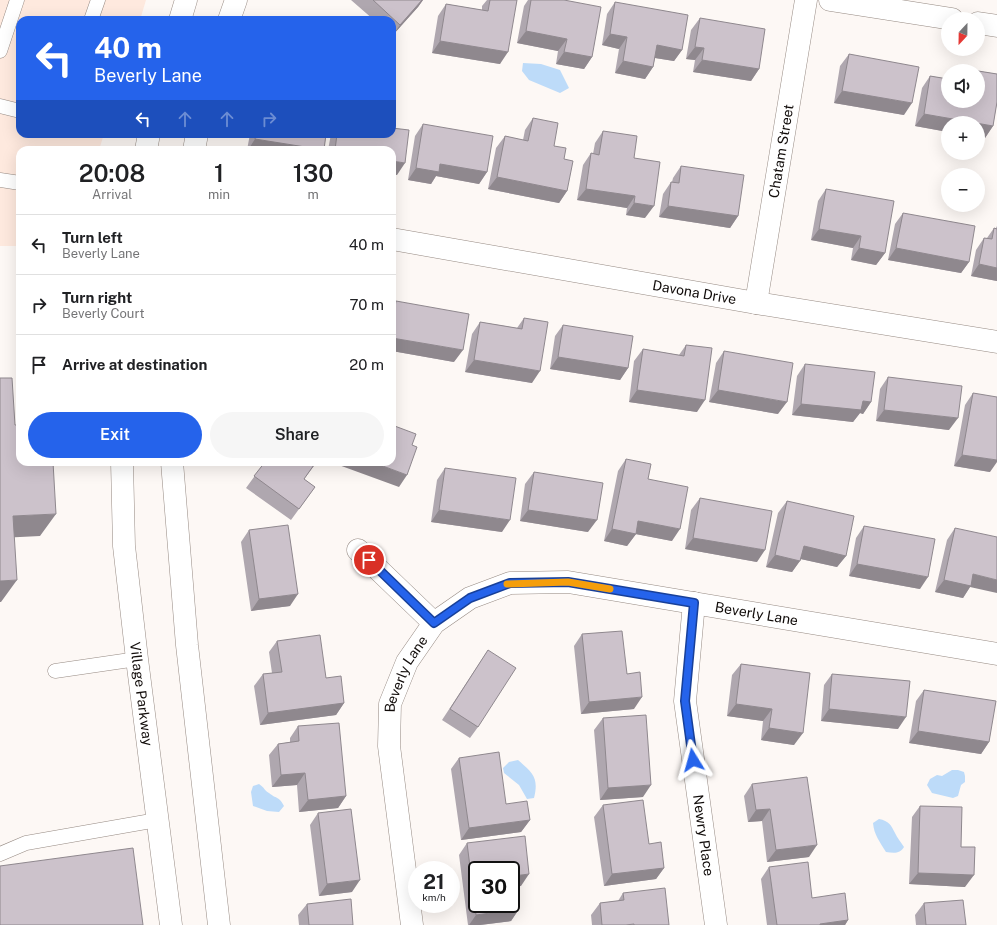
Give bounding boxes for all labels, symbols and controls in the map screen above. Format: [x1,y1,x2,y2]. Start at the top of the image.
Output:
north arrow [941,12,985,56]
map controls [941,12,985,212]
text: 40 m [94,31,162,64]
icon: left [28,32,80,84]
button: sound [941,64,985,108]
text: Beverly Lane [94,65,202,86]
street label: Chatam Street [765,103,797,199]
icon: left [132,108,154,130]
icon: ahead [174,108,196,130]
icon: ahead [216,108,238,130]
icon: right [258,108,280,130]
button: + [941,116,985,160]
text: 20:08 [79,159,145,187]
text: 1 [214,159,224,187]
text: 130 [293,159,333,187]
button: − [941,168,985,212]
text: Arrival [92,187,132,202]
text: min [208,187,230,202]
text: m [307,187,319,202]
text: Turn left [62,229,123,246]
icon: left [28,234,50,256]
text: 40 m [349,236,384,253]
text: Beverly Lane [62,246,140,261]
street label: Davona Drive [651,277,738,307]
text: Turn right [62,289,132,306]
icon: right [28,294,50,316]
text: 70 m [349,296,384,313]
text: Beverly Court [62,306,144,321]
icon: arrive [28,354,50,376]
text: Arrive at destination [62,356,207,373]
text: 20 m [349,356,384,373]
button: Exit [28,412,202,458]
button: Share [210,412,384,458]
pin [352,543,386,577]
icon: arrive [358,549,380,571]
street label: Beverly Lane [714,599,799,629]
street label: Beverly Lane [382,633,431,713]
street label: Village Parkway [127,641,156,747]
position arrow [672,739,714,781]
street label: Newry Place [690,794,717,877]
speed limit sign: 30 [468,861,520,913]
text: 21 [423,870,445,894]
text: km/h [422,891,446,903]

